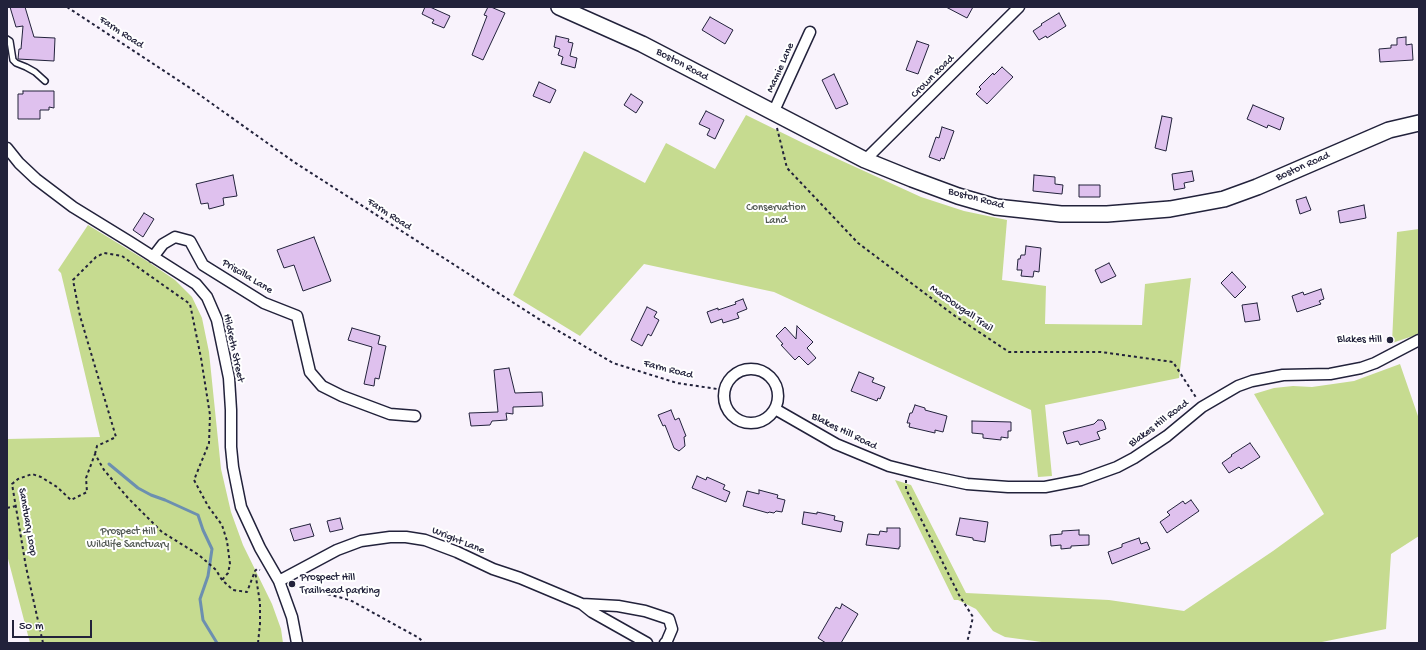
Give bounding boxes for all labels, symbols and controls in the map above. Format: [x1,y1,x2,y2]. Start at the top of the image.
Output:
street label: Farm Road [96,14,146,52]
street label: Mamie Lane [764,41,798,95]
street label: Boston Road [654,46,710,84]
street label: Crown Road [909,53,957,101]
street label: Boston Road [1274,149,1332,185]
street label: Boston Road [947,185,1005,213]
street label: Farm Road [364,196,414,234]
park label: Conservation Land [746,201,806,227]
street label: Priscilla Lane [219,257,275,297]
street label: MacDougall Trail [927,282,995,336]
street label: Hildreth Street [219,313,247,383]
place label: Blakes Hill [1337,333,1382,347]
marker: Blakes Hill [1385,335,1395,345]
street label: Farm Road [642,358,694,382]
street label: Blakes Hill Road [1126,397,1192,451]
street label: Blakes Hill Road [809,410,879,454]
street label: Sanctuary Loop [15,487,39,557]
street label: Wright Lane [430,524,486,558]
park label: Prospect Hill Wildlife Sanctuary [87,525,169,551]
place label: Prospect Hill Trailhead parking [300,571,380,597]
marker: Prospect Hill Trailhead parking [287,579,297,589]
scale bar [14,612,94,638]
text: 50 m [19,620,44,634]

